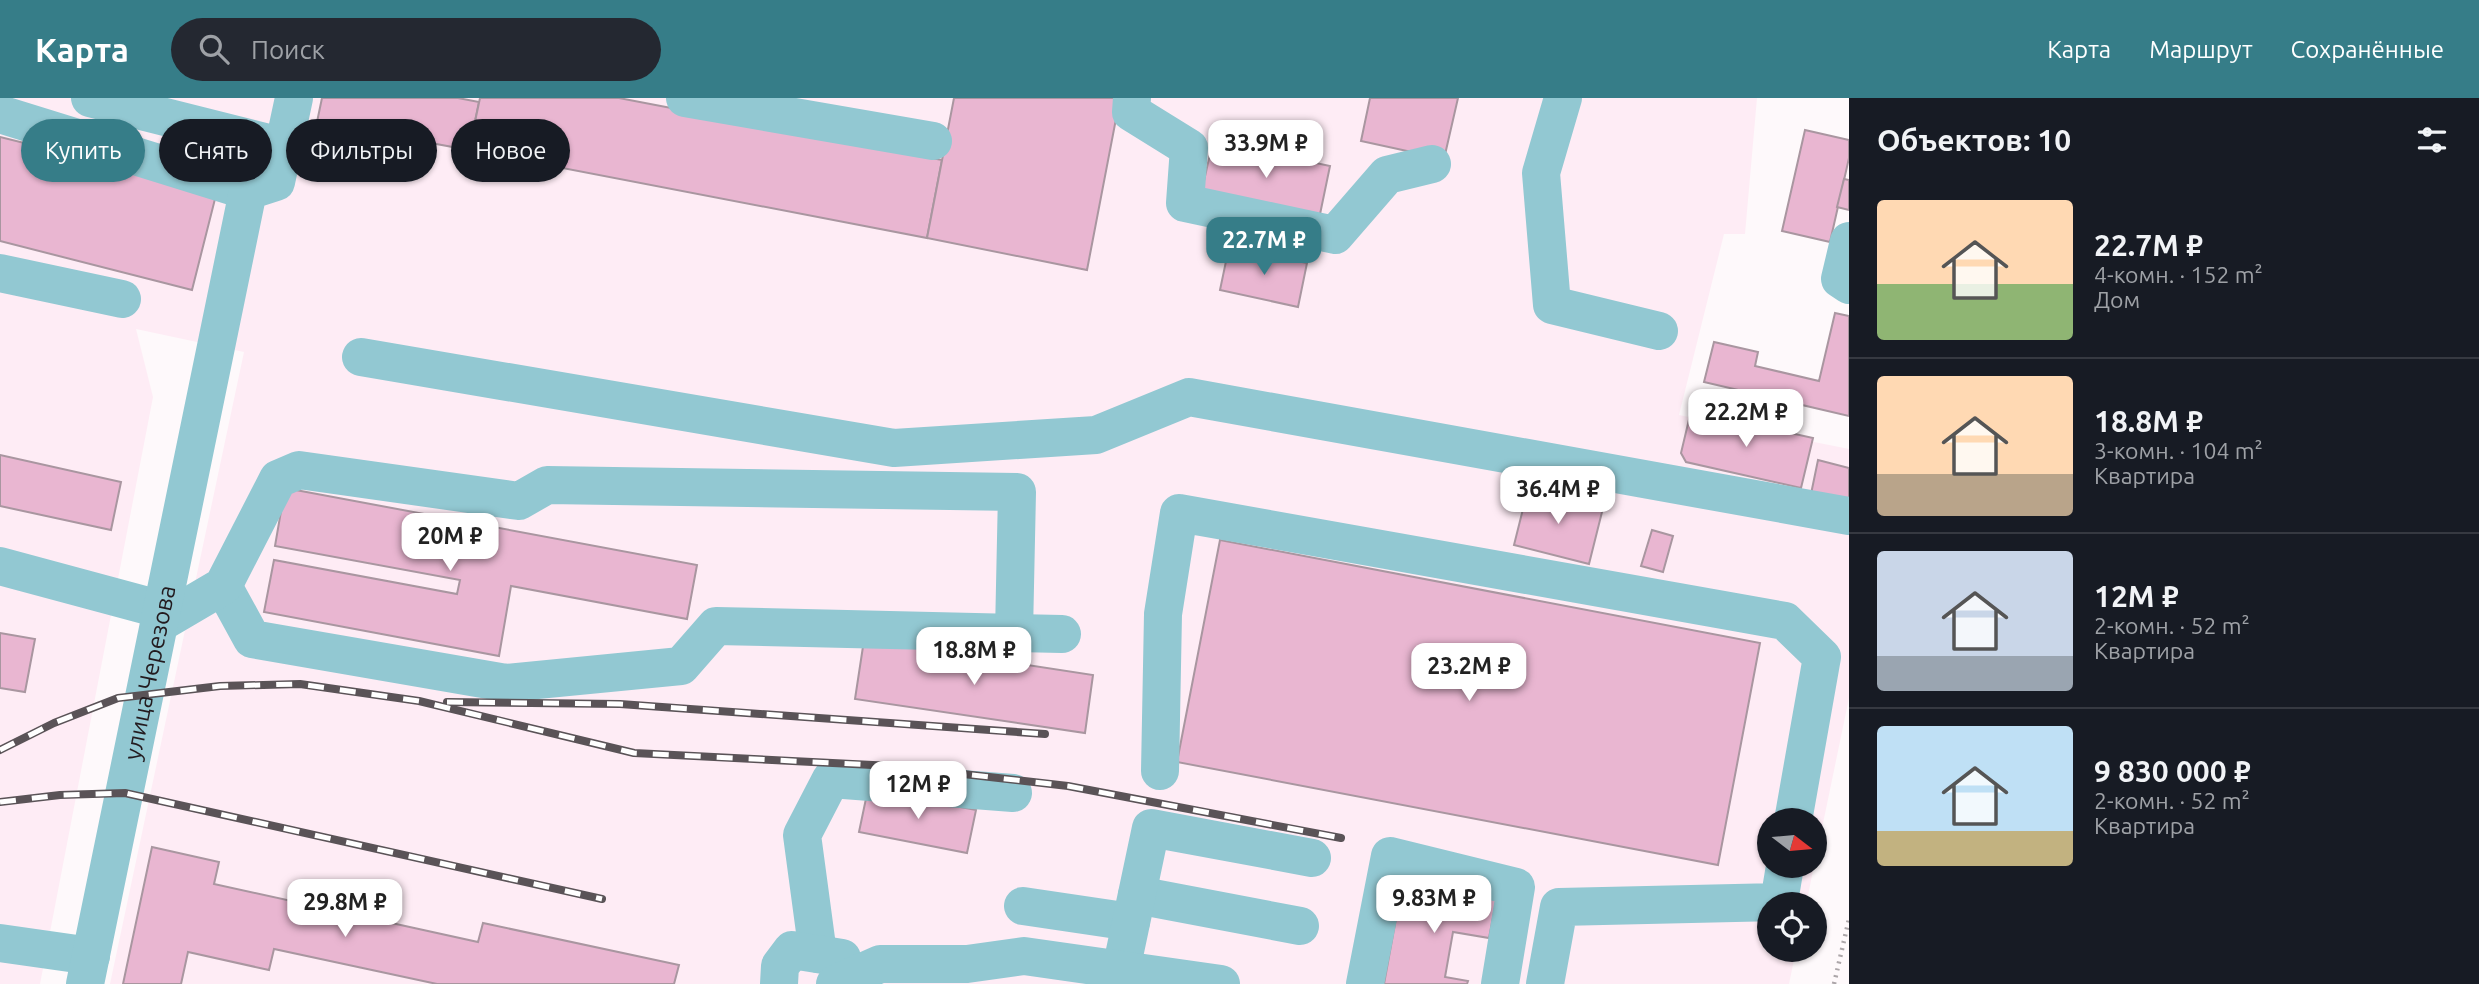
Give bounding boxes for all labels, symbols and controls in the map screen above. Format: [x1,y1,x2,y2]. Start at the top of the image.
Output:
search box [171,18,661,81]
icon: search [195,30,233,68]
text: Карта [35,31,129,68]
text: Поиск [251,35,325,64]
text: Карта [2047,36,2111,63]
text: Маршрут [2149,36,2253,63]
text: Сохранённые [2291,36,2444,63]
chip: Купить [21,119,145,182]
chip: Снять [159,119,272,182]
chip: Фильтры [286,119,437,182]
chip: Новое [451,119,570,182]
pin: 33.9M ₽ [1201,120,1331,180]
icon: filters [2413,121,2451,159]
text: Объектов: 10 [1877,123,2071,157]
text: 33.9M ₽ [1224,130,1308,155]
pin: 22.7M ₽ [1199,218,1329,277]
text: 22.7M ₽ [1222,227,1306,252]
icon: home [1933,228,2017,312]
text: 22.7M ₽ [2094,228,2203,262]
text: 4-комн. · 152 m² [2094,262,2263,287]
text: Дом [2094,287,2140,312]
pin: 22.2M ₽ [1681,390,1811,449]
text: 22.2M ₽ [1704,399,1788,424]
icon: home [1933,404,2017,488]
text: 18.8M ₽ [2094,404,2203,438]
text: 3-комн. · 104 m² [2094,438,2263,463]
text: Квартира [2094,463,2195,488]
pin: 36.4M ₽ [1493,466,1623,526]
text: 36.4M ₽ [1516,476,1600,501]
pin: 20M ₽ [401,514,499,573]
text: 20M ₽ [418,523,482,548]
icon: home [1933,579,2017,663]
text: 12M ₽ [2094,579,2179,613]
street label: улица Черезова [118,583,180,762]
text: 2-комн. · 52 m² [2094,613,2250,638]
pin: 18.8M ₽ [909,628,1039,687]
text: 18.8M ₽ [932,637,1016,662]
text: Квартира [2094,638,2195,663]
pin: 23.2M ₽ [1404,644,1534,703]
text: 23.2M ₽ [1427,653,1511,678]
icon: home [1933,754,2017,838]
text: 9 830 000 ₽ [2094,754,2251,788]
pin: 12M ₽ [869,762,967,821]
text: 12M ₽ [886,771,950,796]
text: 2-комн. · 52 m² [2094,788,2250,813]
north arrow [1757,808,1827,878]
map controls [1757,808,1827,962]
text: Квартира [2094,813,2195,838]
pin: 9.83M ₽ [1369,876,1499,935]
pin: 29.8M ₽ [280,880,410,939]
text: 9.83M ₽ [1392,885,1476,910]
text: 29.8M ₽ [303,889,387,914]
button: locate [1757,892,1827,962]

